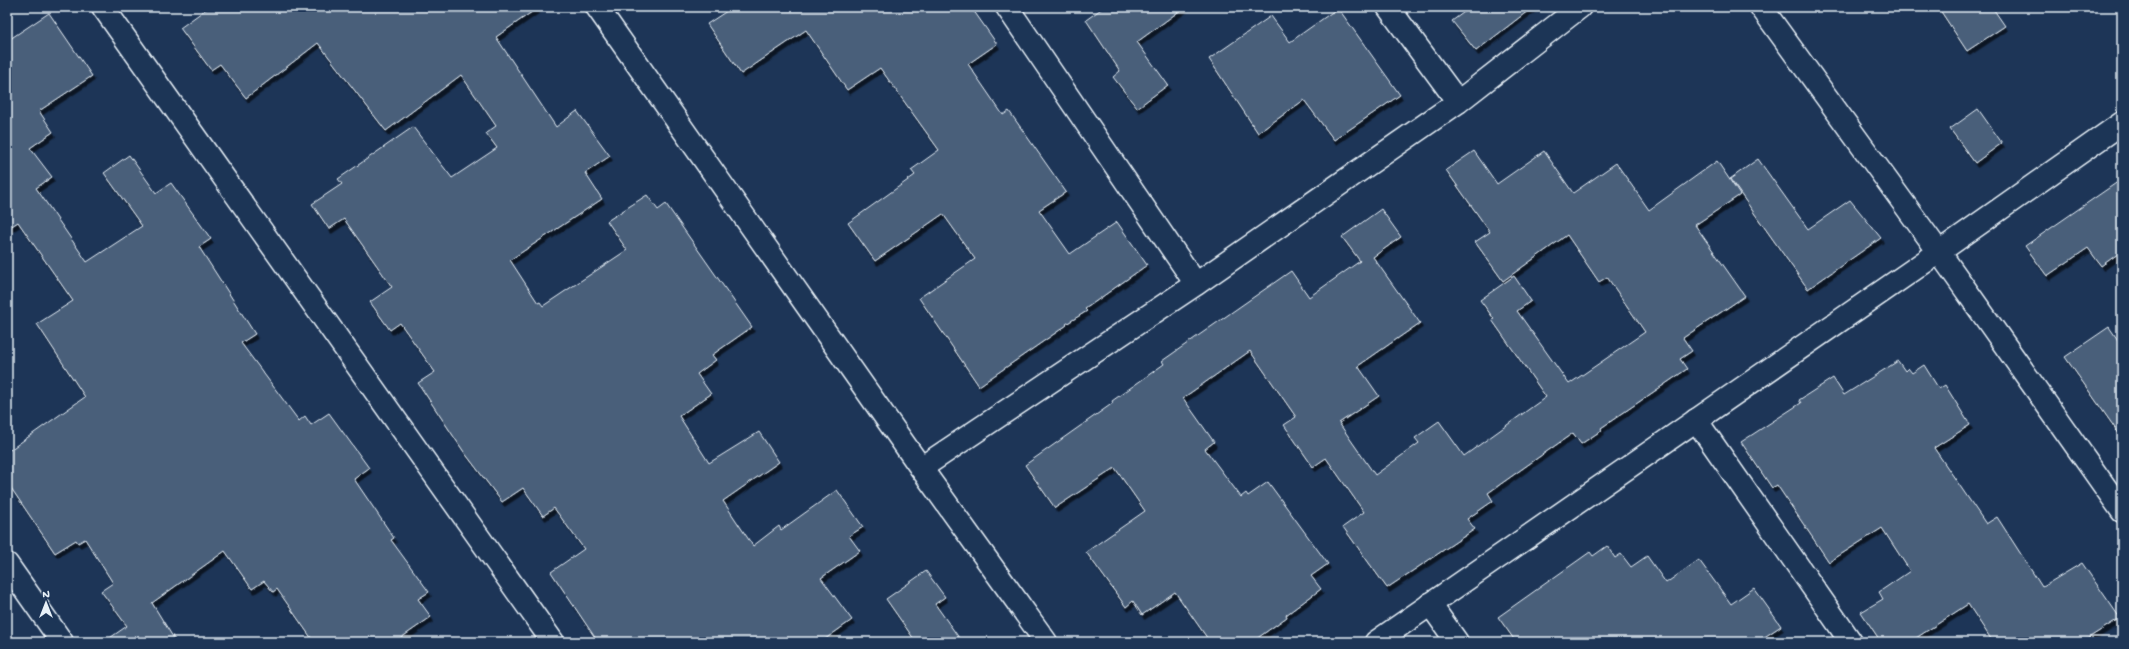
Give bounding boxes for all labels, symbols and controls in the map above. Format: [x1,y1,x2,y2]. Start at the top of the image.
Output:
north arrow [26,583,66,623]
text: N [42,589,50,601]

